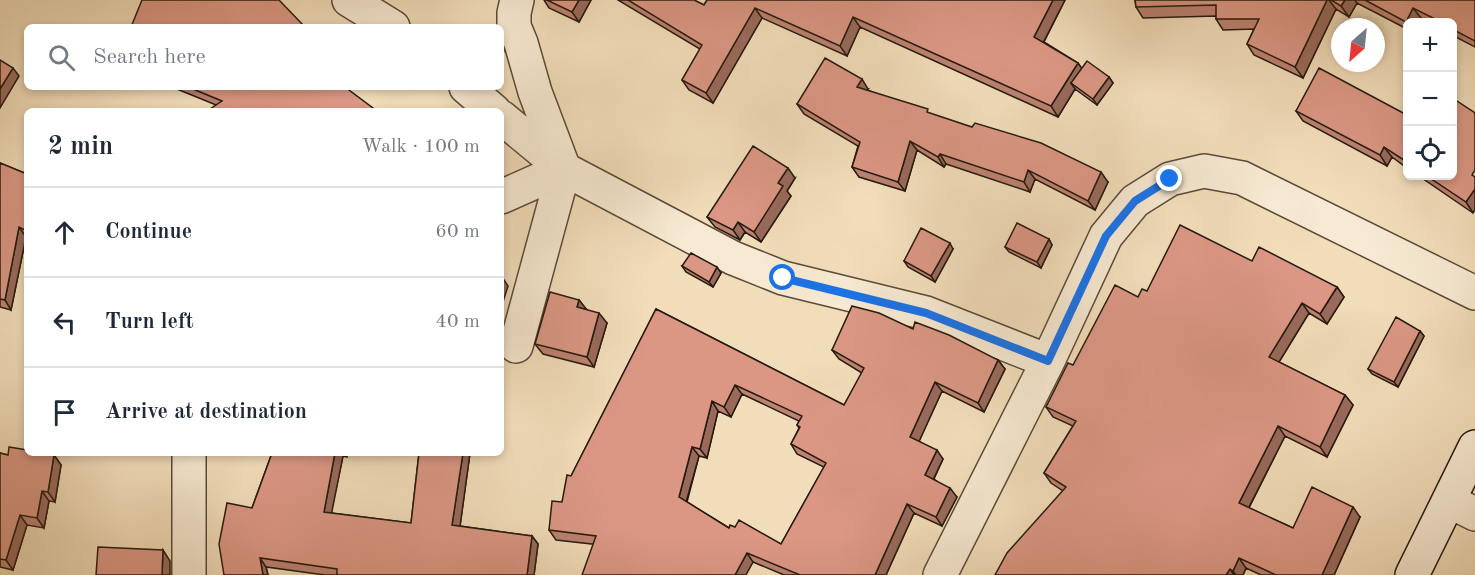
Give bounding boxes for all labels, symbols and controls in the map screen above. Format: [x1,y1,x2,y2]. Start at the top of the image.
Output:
north arrow [1331,18,1385,72]
map controls [1403,18,1457,180]
button: + [1403,18,1457,72]
search box [24,24,504,90]
icon: search [45,41,78,74]
text: Search here [93,46,206,68]
button: − [1403,72,1457,126]
button: locate [1403,126,1457,180]
text: 2 min [48,134,113,160]
text: Walk · 100 m [361,137,480,157]
route end [1156,165,1182,191]
icon: ahead [48,216,81,249]
text: Continue [105,221,192,243]
text: 60 m [435,222,480,242]
route start [769,264,795,290]
icon: left [48,306,81,339]
text: Turn left [105,311,194,333]
text: 40 m [435,312,480,332]
icon: arrive [48,396,81,429]
text: Arrive at destination [105,401,307,423]

